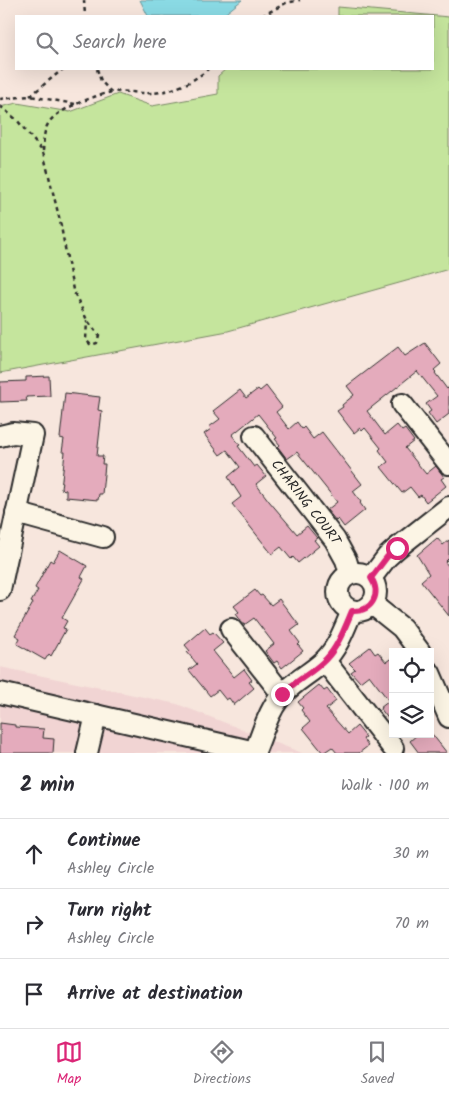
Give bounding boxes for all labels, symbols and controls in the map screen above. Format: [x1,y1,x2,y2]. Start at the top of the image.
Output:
search box [15,15,434,70]
text: Search here [73,28,167,58]
icon: search [33,29,61,57]
street label: CHARING COURT [265,455,347,550]
route start [386,537,409,560]
map controls [389,648,434,738]
button: locate [389,648,434,693]
route end [271,683,294,706]
button: layers [389,693,434,738]
text: 2 min [20,769,75,802]
text: Walk · 100 m [341,773,429,798]
text: Continue [67,826,140,856]
icon: ahead [20,840,48,868]
text: 30 m [393,841,429,866]
text: Ashley Circle [67,856,154,881]
text: Turn right [67,896,152,926]
icon: right [20,910,48,938]
text: 70 m [394,911,429,936]
text: Ashley Circle [67,926,154,951]
text: Arrive at destination [67,979,243,1009]
icon: arrive [20,980,48,1008]
tab: Map [55,1038,83,1090]
tab: Directions [193,1038,251,1090]
tab: Saved [361,1038,394,1090]

